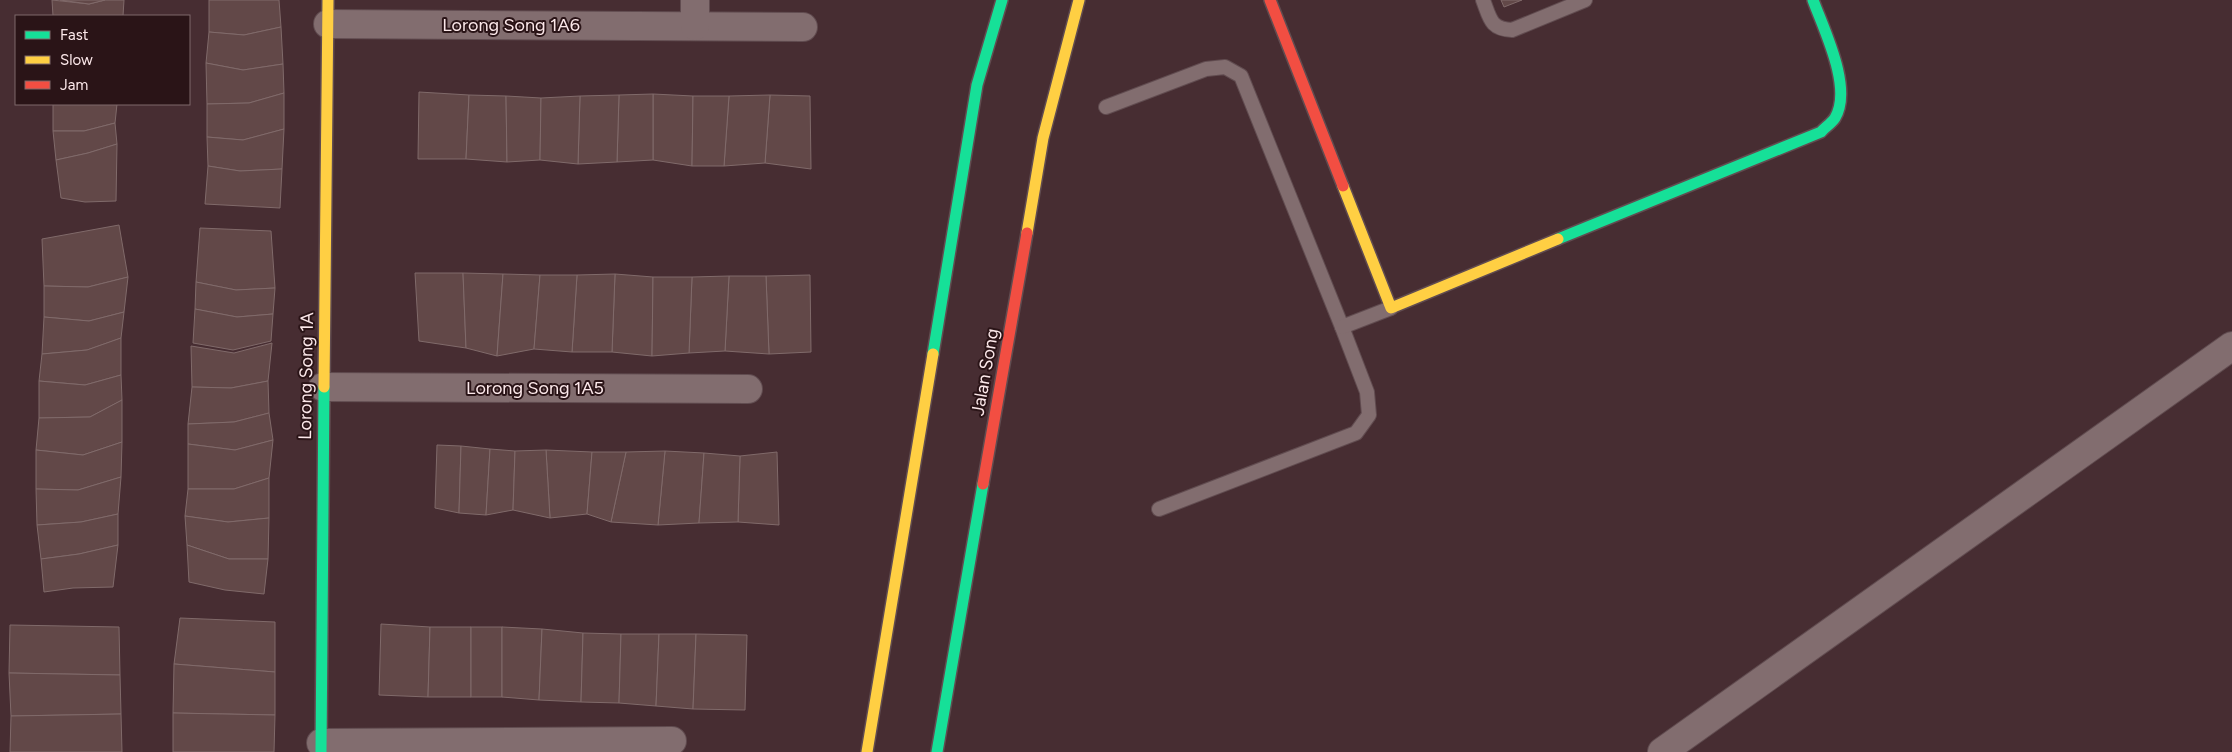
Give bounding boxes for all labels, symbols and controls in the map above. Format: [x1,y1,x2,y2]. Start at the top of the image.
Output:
street label: Lorong Song 1A6 [442,14,580,36]
legend [15,15,190,105]
text: Fast [60,26,89,44]
text: Slow [60,51,93,69]
text: Jam [60,76,88,94]
street label: Lorong Song 1A [294,312,318,440]
street label: Jalan Song [967,327,1003,417]
street label: Lorong Song 1A5 [466,377,604,399]

